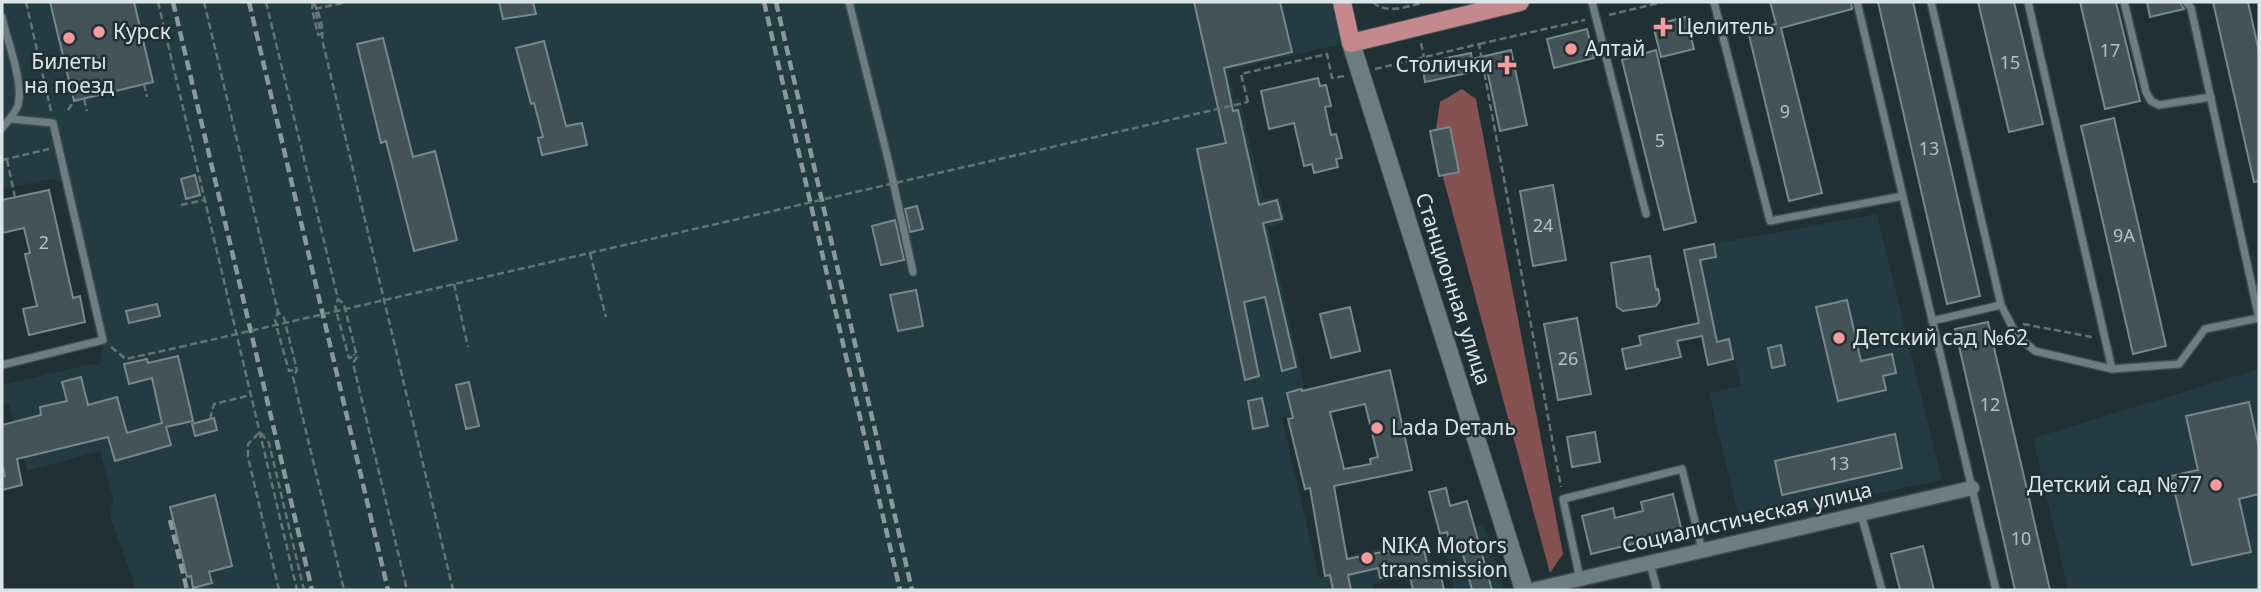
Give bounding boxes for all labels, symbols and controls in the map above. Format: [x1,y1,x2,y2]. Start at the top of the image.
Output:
place label: Целитель [1677,12,1774,40]
place label: Курск [113,17,171,45]
marker: Целитель [1655,19,1671,35]
marker: Курск [91,24,107,40]
marker: Билеты на поезд [61,30,77,46]
place label: Алтай [1585,34,1645,62]
house number: 17 [2100,38,2120,62]
marker: Алтай [1563,41,1579,57]
place label: Билеты на поезд [24,47,114,99]
place label: Столички [1396,50,1493,78]
house number: 15 [2000,50,2020,74]
marker: Столички [1499,57,1515,73]
house number: 9 [1780,99,1790,123]
house number: 5 [1655,128,1665,152]
house number: 13 [1919,136,1939,160]
street label: Станционная улица [1410,189,1498,388]
house number: 24 [1533,213,1553,237]
house number: 9А [2113,223,2135,247]
house number: 2 [39,230,49,254]
place label: Детский сад №62 [1853,323,2028,351]
marker: Детский сад №62 [1831,330,1847,346]
house number: 26 [1558,346,1578,370]
house number: 12 [1980,392,2000,416]
place label: Lada Dеталь [1391,413,1516,441]
marker: Lada Dеталь [1369,420,1385,436]
house number: 13 [1829,451,1849,475]
place label: Детский сад №77 [2027,470,2202,498]
street label: Социалистическая улица [1619,475,1875,559]
marker: Детский сад №77 [2208,477,2224,493]
house number: 10 [2011,526,2031,550]
place label: NIKA Motors transmission [1381,531,1508,583]
marker: NIKA Motors transmission [1359,550,1375,566]

